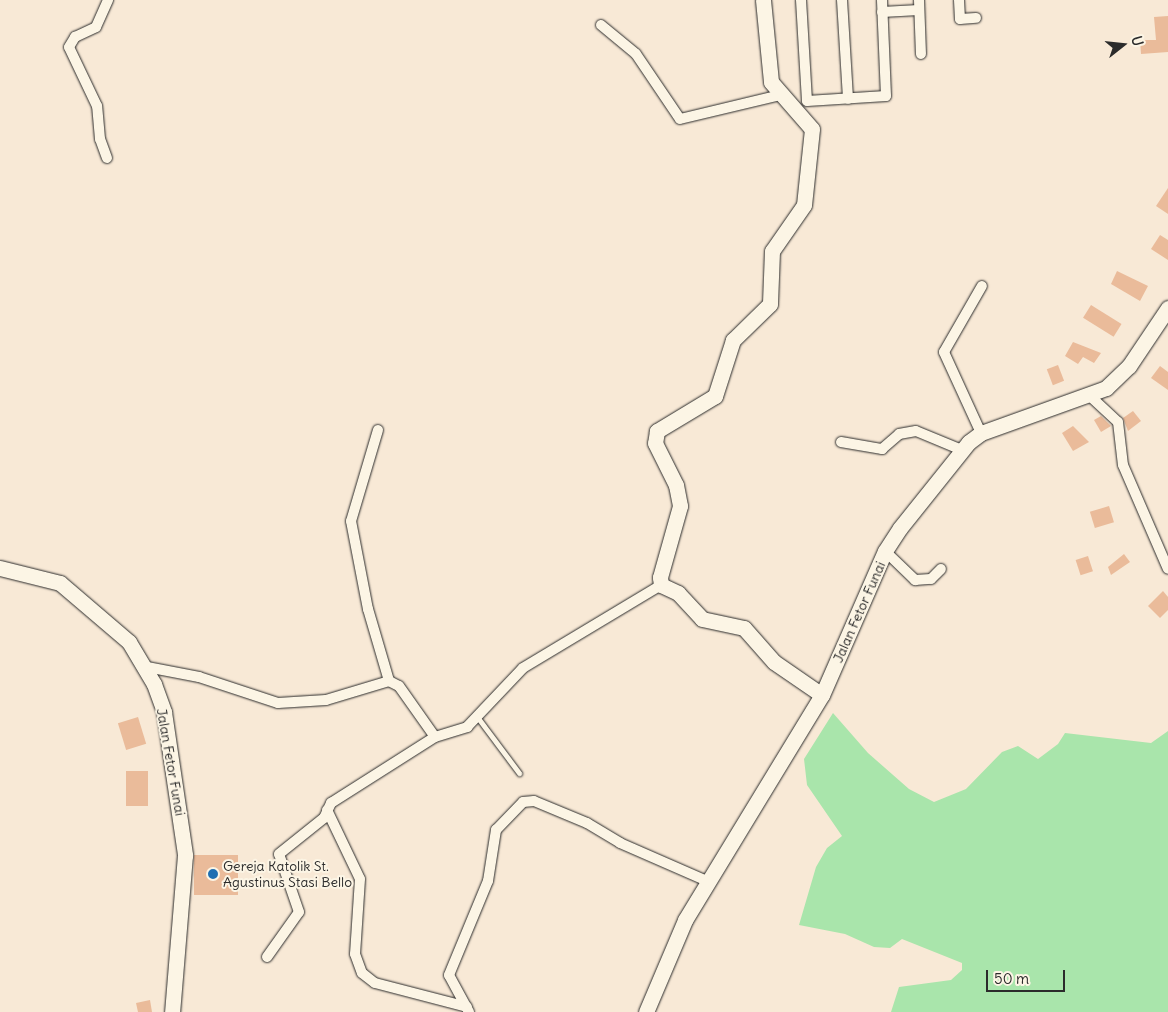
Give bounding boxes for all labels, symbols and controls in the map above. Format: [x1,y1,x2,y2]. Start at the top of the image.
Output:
north arrow [1098,20,1148,70]
text: U [1127,34,1147,48]
street label: Jalan Fetor Funai [829,559,889,665]
street label: Jalan Fetor Funai [153,707,189,817]
place label: Gereja Katolik St. Agustinus Stasi Bello [223,858,352,890]
marker: Gereja Katolik St. Agustinus Stasi Bello [207,868,219,880]
scale bar [988,960,1067,992]
text: 50 m [994,969,1029,988]

